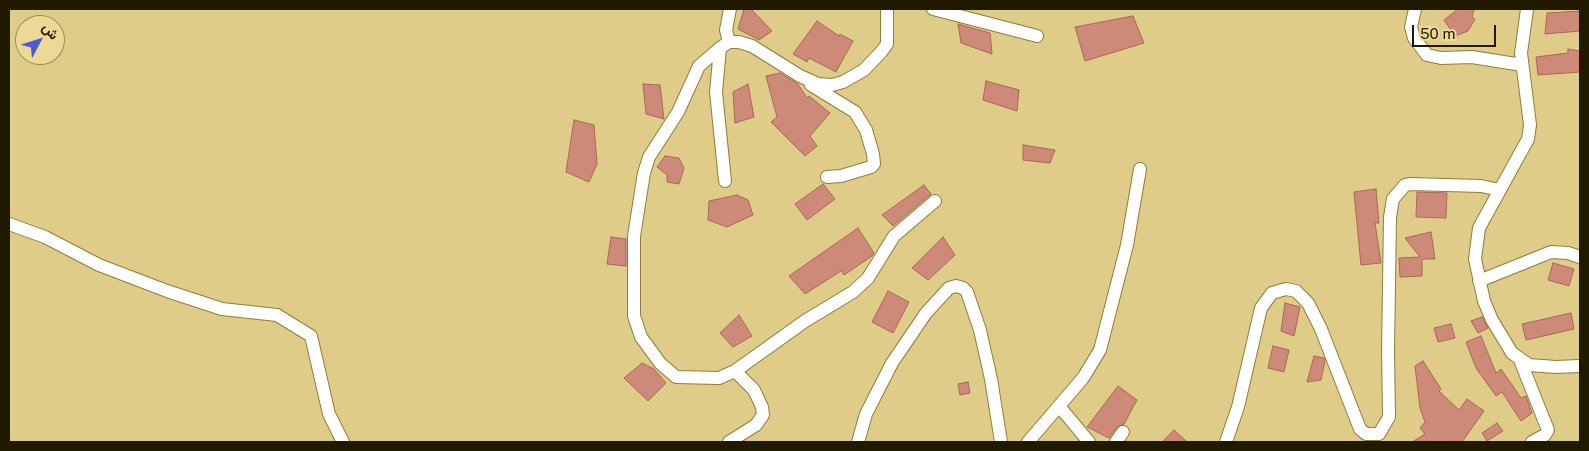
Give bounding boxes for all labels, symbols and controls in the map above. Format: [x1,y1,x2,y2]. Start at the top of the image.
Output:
north arrow [15,15,65,65]
scale bar [1414,15,1498,47]
text: ش [39,19,62,43]
text: 50 m [1420,25,1455,42]

